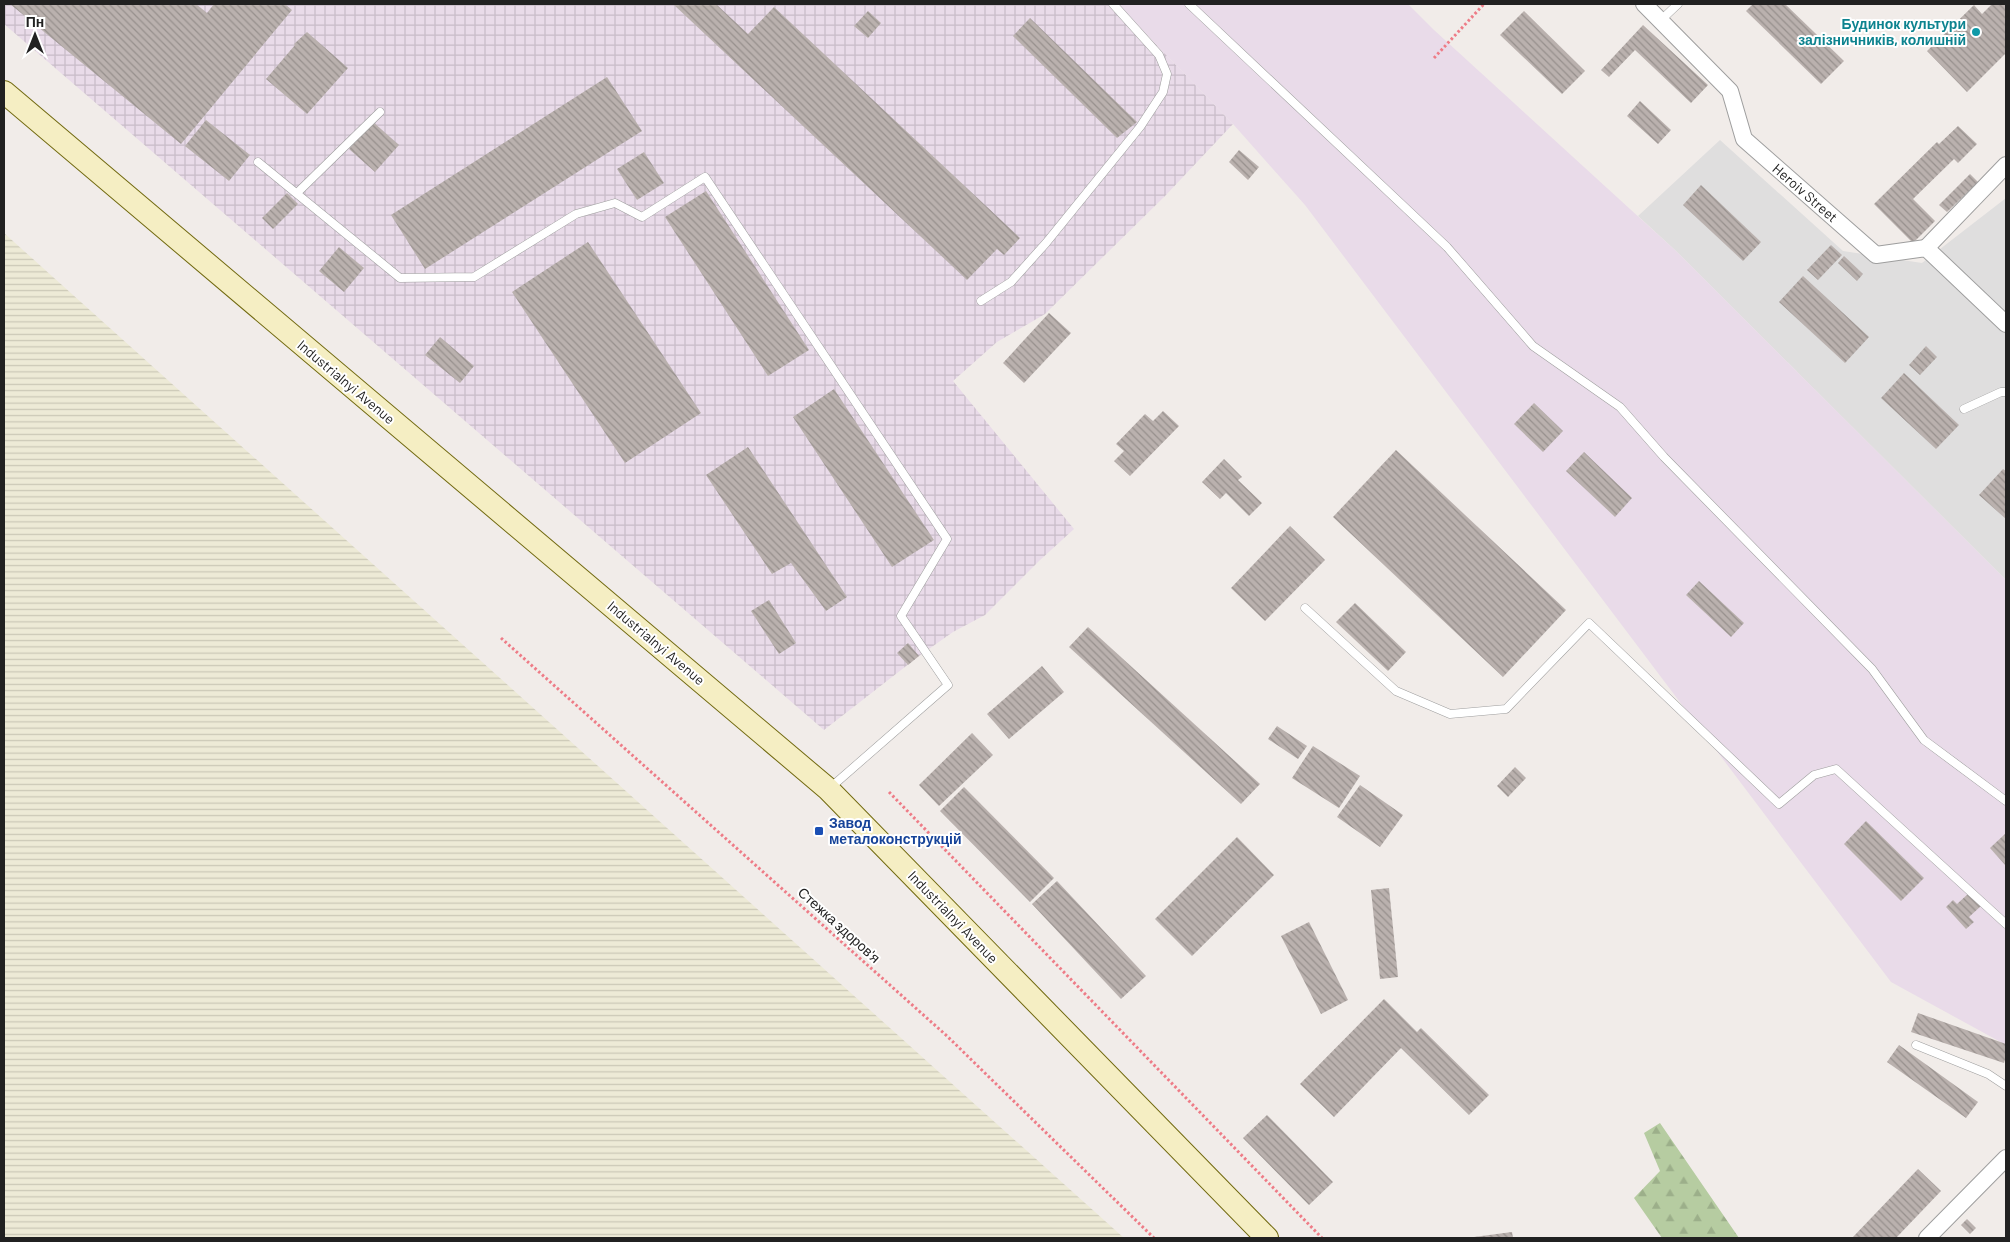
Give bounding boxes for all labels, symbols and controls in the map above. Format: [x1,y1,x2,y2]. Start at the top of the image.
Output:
north arrow [10,10,60,60]
text: Пн [26,13,44,30]
place label: Будинок культури залізничників, колишній [1798,15,1966,48]
marker: Будинок культури залізничників, колишній [1970,26,1982,38]
street label: Heroiv Street [1769,160,1841,225]
street label: Industrialnyi Avenue [294,336,398,427]
street label: Industrialnyi Avenue [604,597,708,688]
place label: Завод металоконструкцій [829,814,962,847]
marker: Завод металоконструкцій [813,825,825,837]
street label: Industrialnyi Avenue [905,867,1002,966]
street label: Стежка здоров'я [795,883,884,966]

